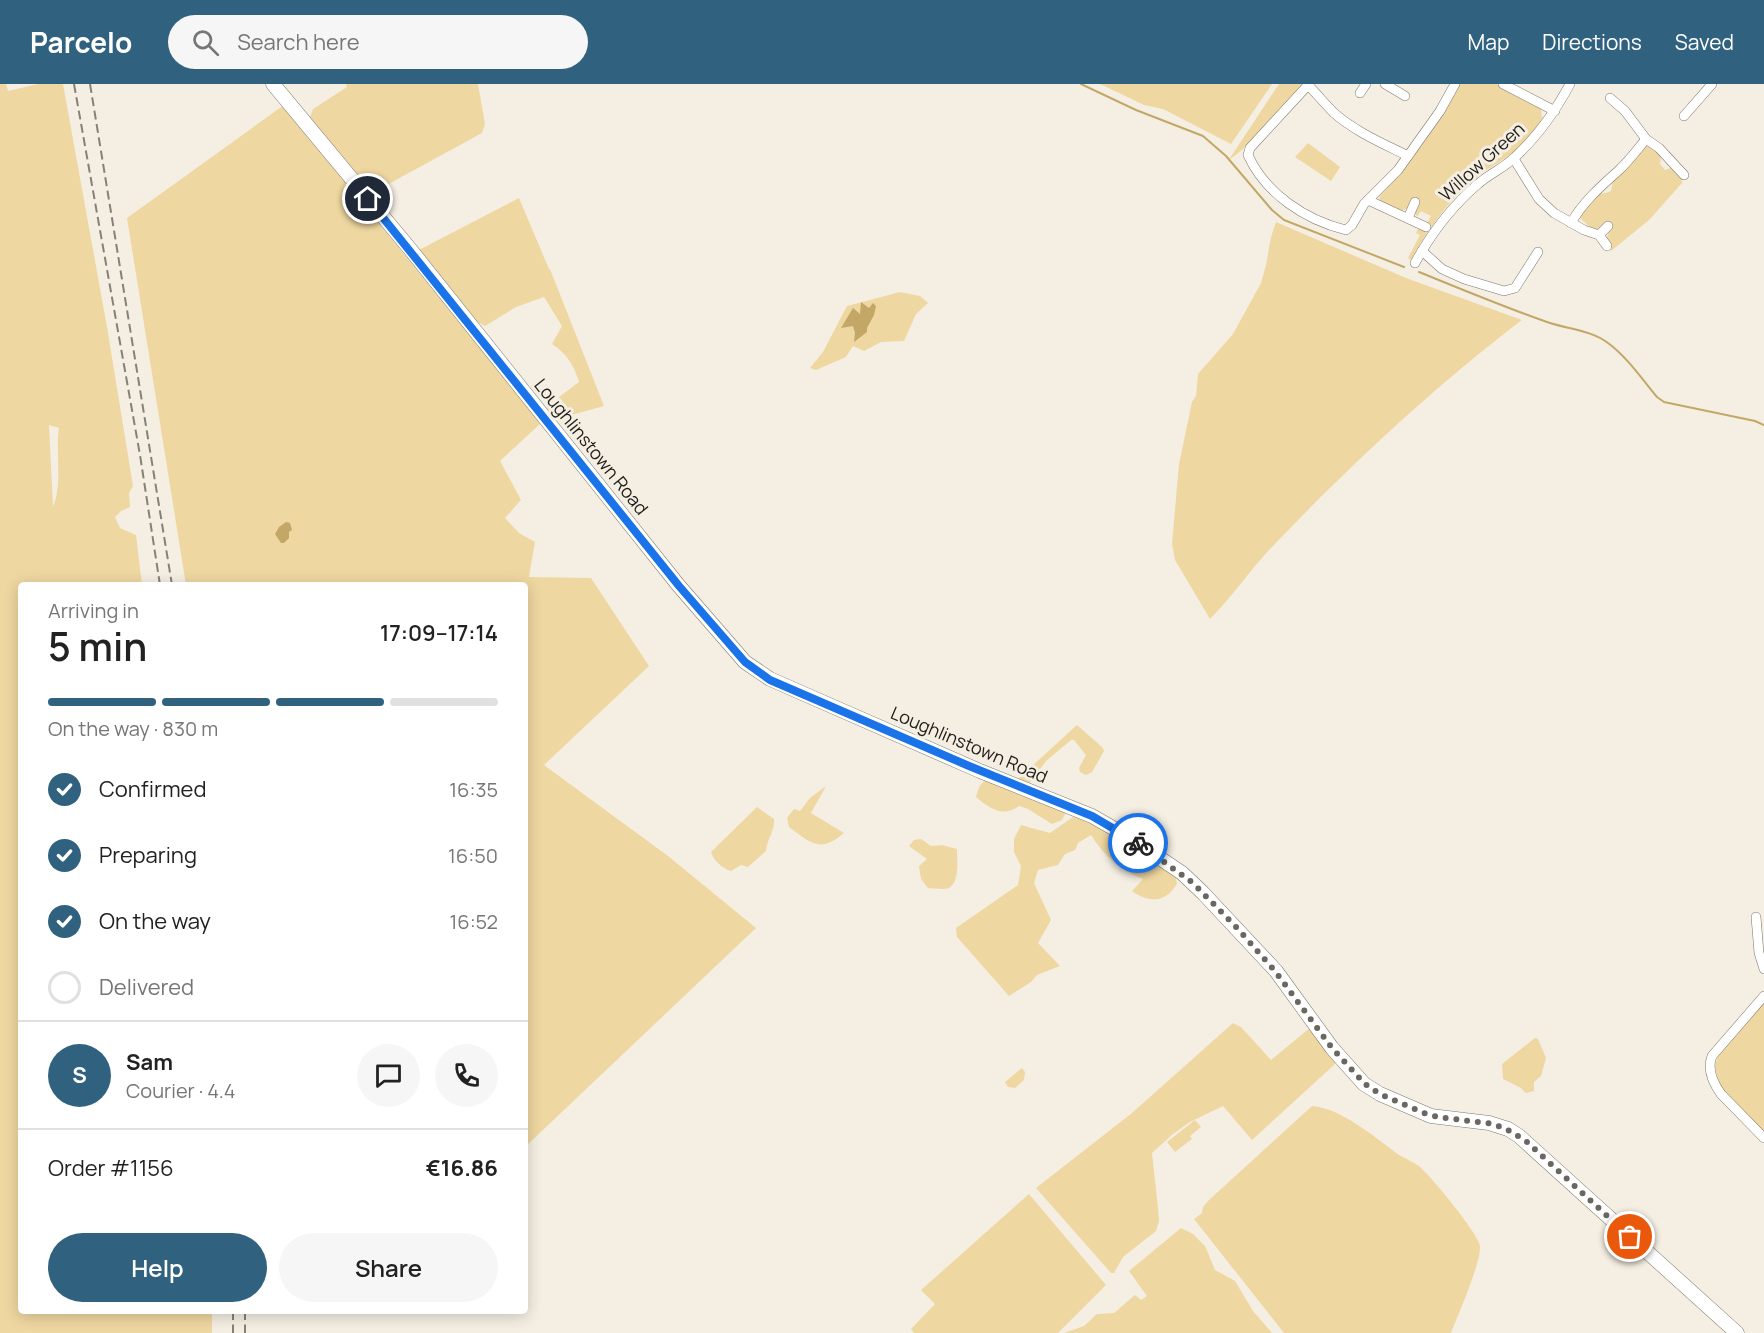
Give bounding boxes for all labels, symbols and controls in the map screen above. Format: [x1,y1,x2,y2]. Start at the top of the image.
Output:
search box [168,15,588,69]
text: Parcelo [30,23,132,61]
icon: search [189,26,222,59]
text: Search here [237,27,360,57]
text: Map [1468,28,1509,56]
text: Directions [1542,28,1642,56]
text: Saved [1675,28,1734,56]
street label: Willow Green [1433,116,1529,206]
pin [342,173,393,224]
icon: home [351,182,384,215]
street label: Loughlinstown Road [529,373,654,519]
text: Arriving in [48,597,139,624]
text: 17:09–17:14 [380,618,498,648]
text: 5 min [48,619,147,673]
street label: Loughlinstown Road [887,700,1052,788]
text: On the way · 830 m [48,715,218,742]
icon: check [48,773,81,806]
text: Confirmed [99,774,207,804]
text: 16:35 [449,776,498,803]
courier [1108,813,1168,873]
icon: bike [1122,827,1155,860]
icon: check [48,839,81,872]
text: Preparing [99,840,197,870]
text: 16:50 [448,842,498,869]
icon: check [48,905,81,938]
text: On the way [99,906,211,936]
text: 16:52 [449,908,498,935]
text: Delivered [99,972,194,1002]
button: chat [357,1044,420,1107]
button: phone [435,1044,498,1107]
text: Sam [126,1047,173,1077]
text: S [72,1060,87,1090]
text: Courier · 4.4 [126,1077,236,1104]
text: Order #1156 [48,1153,174,1183]
text: €16.86 [426,1153,498,1183]
pin [1604,1211,1655,1262]
icon: bag [1613,1220,1646,1253]
button: Help [48,1233,267,1302]
button: Share [279,1233,498,1302]

